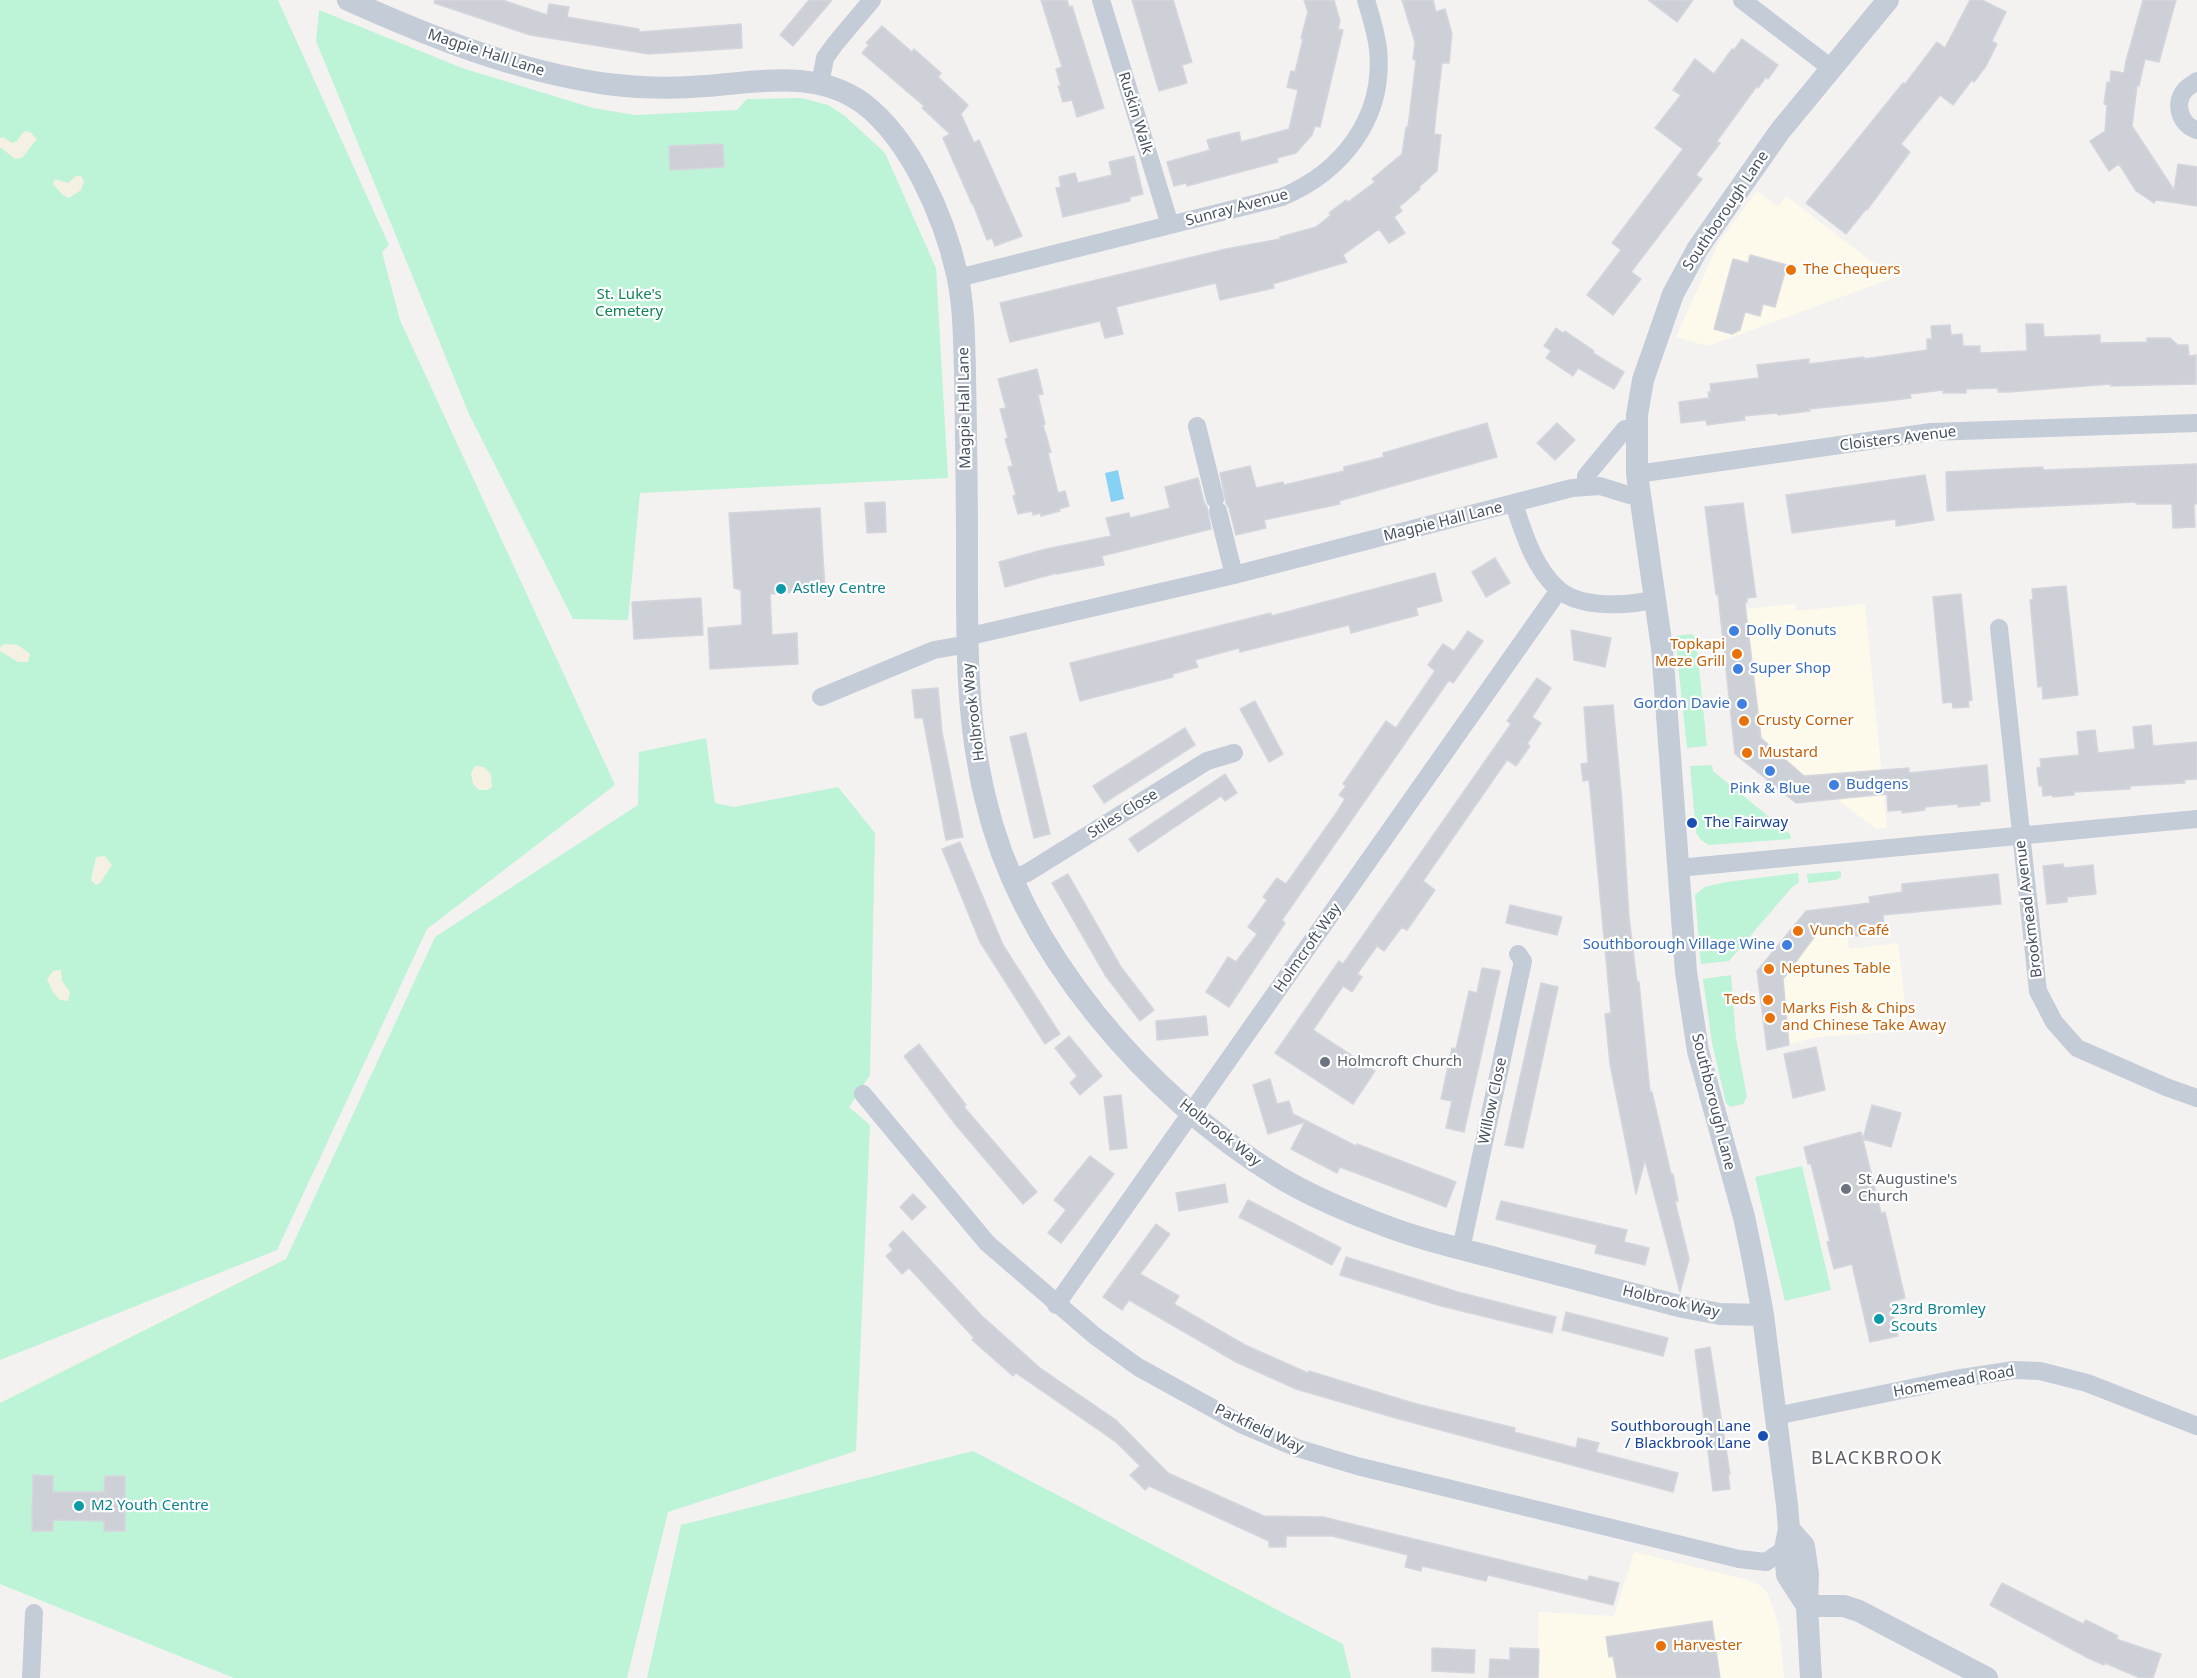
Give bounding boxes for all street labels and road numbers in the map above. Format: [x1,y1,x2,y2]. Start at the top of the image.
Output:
street label: Magpie Hall Lane [425,26,547,80]
street label: Ruskin Walk [1114,70,1156,156]
street label: Southborough Lane [1679,148,1773,274]
street label: Sunray Avenue [1184,186,1290,230]
street label: Magpie Hall Lane [955,347,975,469]
street label: Cloisters Avenue [1839,423,1957,455]
street label: Magpie Hall Lane [1382,499,1504,545]
street label: Holbrook Way [959,662,989,762]
street label: Stiles Close [1085,785,1161,843]
street label: Brookmead Avenue [2012,839,2046,979]
street label: Holmcroft Way [1271,900,1345,996]
street label: Southborough Lane [1687,1032,1739,1172]
street label: Willow Close [1475,1056,1511,1146]
street label: Holbrook Way [1175,1095,1265,1171]
street label: Holbrook Way [1621,1282,1721,1322]
street label: Homemead Road [1892,1362,2016,1402]
street label: Parkfield Way [1212,1401,1306,1457]

